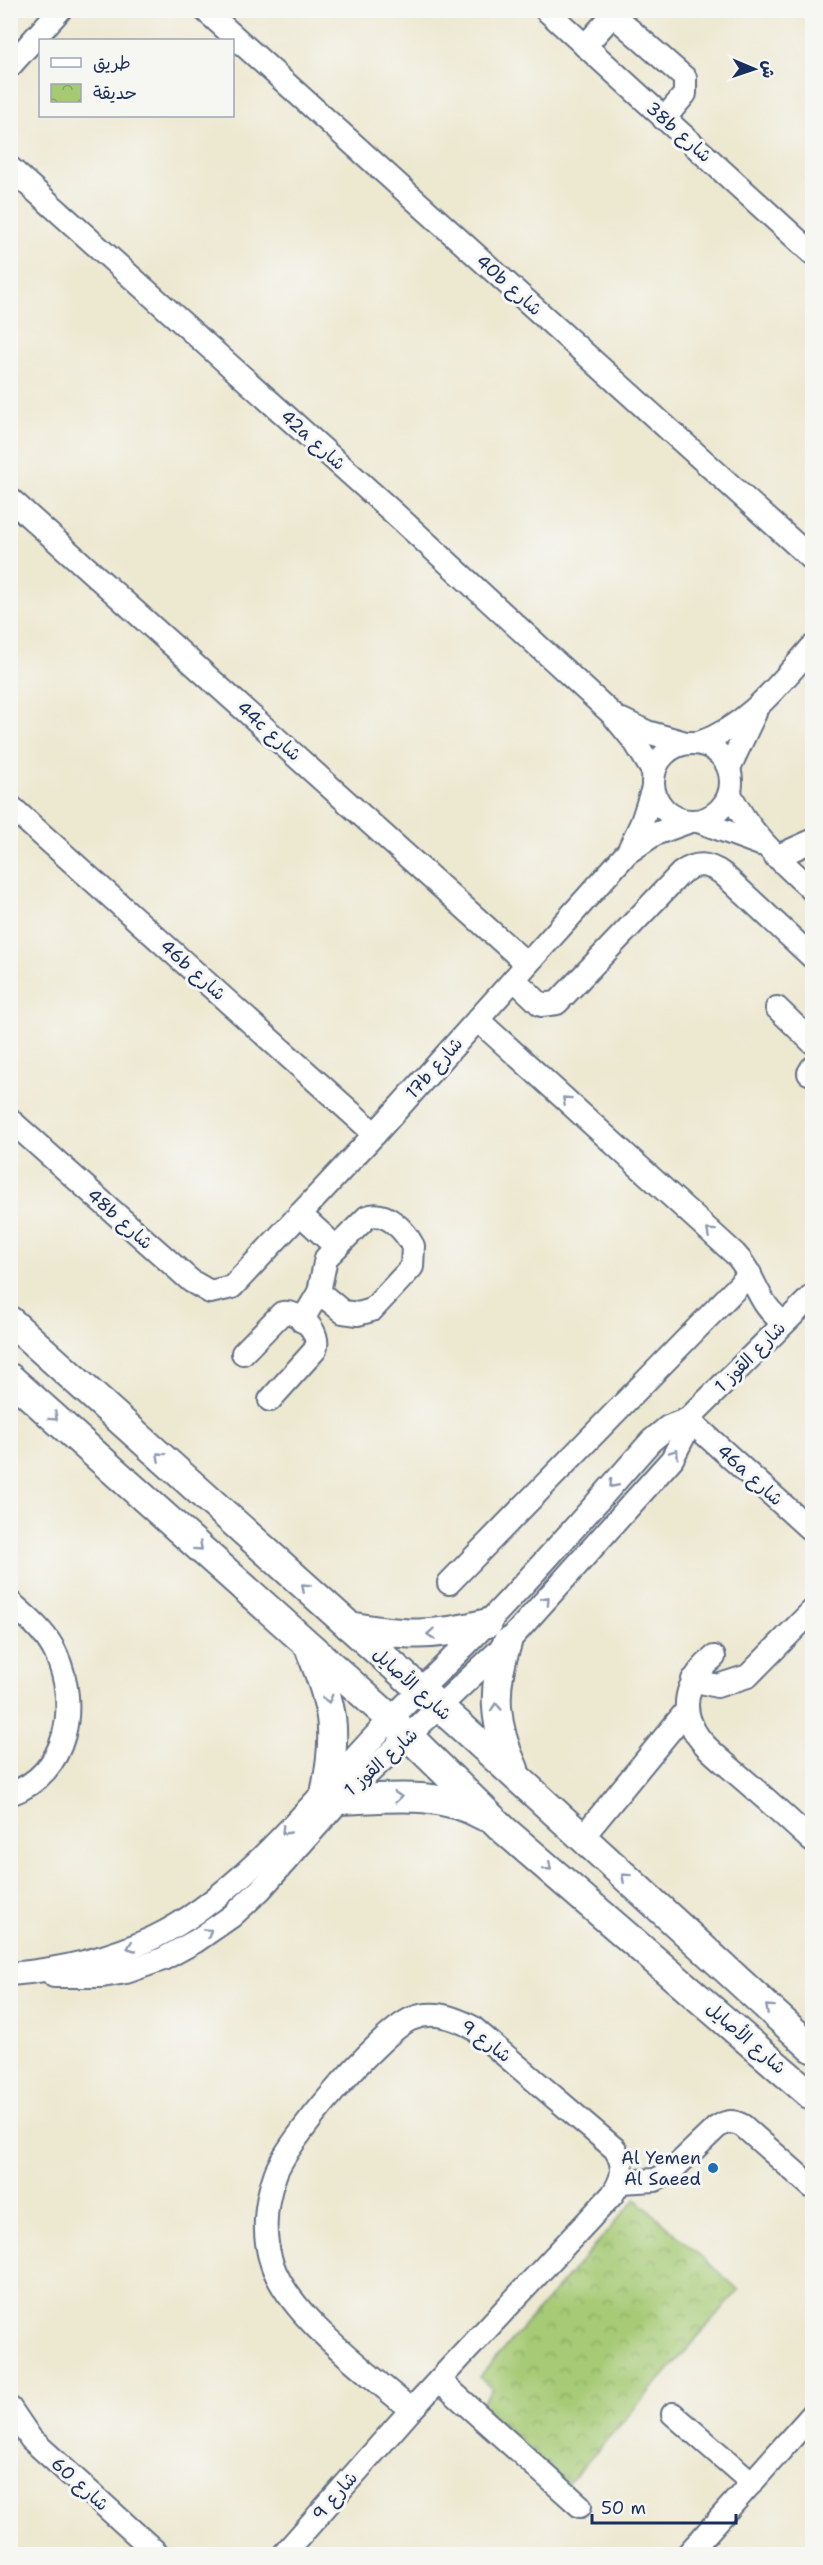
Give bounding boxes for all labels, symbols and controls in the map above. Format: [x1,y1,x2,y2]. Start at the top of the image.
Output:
legend [39,39,234,117]
north arrow [724,39,784,99]
text: طريق [93,51,131,75]
text: ش [758,60,779,79]
text: حديقة [93,81,137,105]
street label: 38b شارع [641,96,717,168]
street label: 40b شارع [471,249,547,321]
street label: 42a شارع [275,404,351,476]
street label: 44c شارع [232,696,306,766]
street label: 46b شارع [155,934,231,1006]
street label: 17b شارع [400,1032,468,1104]
one-way arrow [563,1096,573,1107]
street label: 48b شارع [82,1183,158,1255]
one-way arrow [707,1228,717,1239]
street label: شارع القوز 1 [709,1316,791,1398]
one-way arrow [47,1410,58,1421]
street label: 46a شارع [712,1439,788,1511]
one-way arrow [668,1449,679,1460]
one-way arrow [157,1452,167,1463]
one-way arrow [609,1477,620,1488]
one-way arrow [192,1540,203,1551]
one-way arrow [301,1583,312,1594]
one-way arrow [539,1596,550,1606]
one-way arrow [426,1628,435,1641]
street label: شارع الأصايل [367,1642,457,1726]
one-way arrow [321,1694,334,1704]
one-way arrow [489,1703,502,1712]
street label: شارع القوز 1 [339,1723,423,1801]
one-way arrow [394,1791,403,1804]
one-way arrow [282,1823,293,1834]
one-way arrow [541,1860,552,1871]
one-way arrow [621,1873,632,1884]
one-way arrow [202,1928,213,1939]
one-way arrow [127,1940,138,1952]
street label: شارع الأصايل [701,1997,791,2079]
one-way arrow [765,2004,776,2015]
street label: شارع 9 [456,2014,516,2068]
place label: Al Yemen Al Saeed [621,2146,701,2191]
marker: Al Yemen Al Saeed [706,2161,720,2175]
street label: شارع 60 [46,2452,114,2516]
street label: شارع 9 [307,2466,363,2526]
scale bar [592,2487,736,2525]
text: 50 m [601,2496,646,2520]

